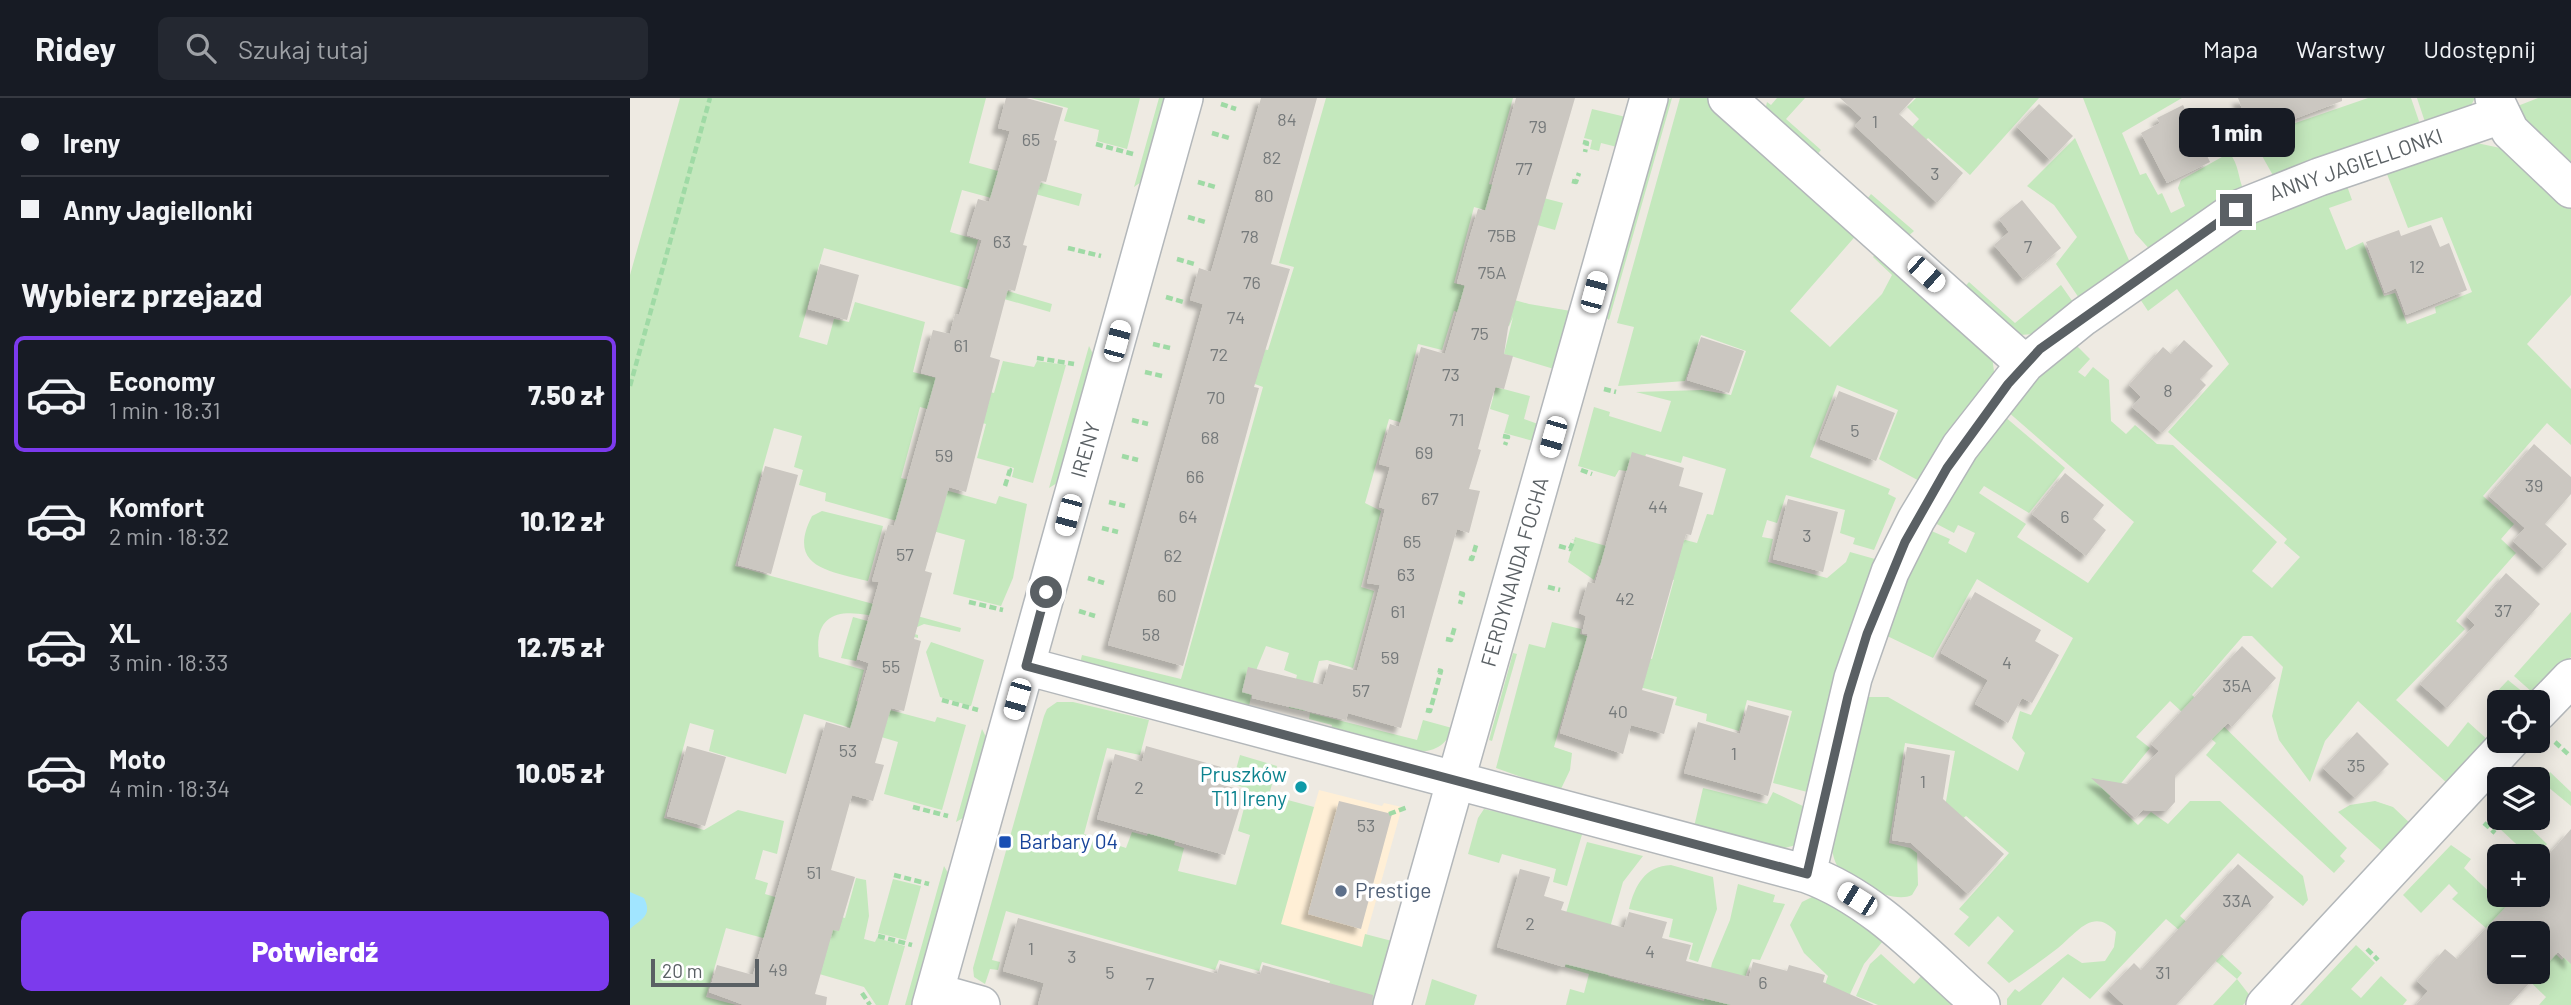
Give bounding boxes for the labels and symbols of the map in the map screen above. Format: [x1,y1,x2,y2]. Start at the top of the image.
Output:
house number: 84 [1277,108,1297,130]
callout: 1 min [2178,108,2294,158]
house number: 1 [1872,110,1878,132]
house number: 79 [1529,115,1547,137]
street label: ANNY JAGIELLONKI [2266,122,2445,205]
house number: 65 [1022,128,1040,150]
house number: 82 [1262,146,1282,168]
house number: 77 [1515,157,1533,179]
house number: 3 [1930,162,1940,184]
house number: 80 [1254,184,1274,206]
route end [2220,194,2252,226]
house number: 75B [1487,224,1517,246]
house number: 78 [1241,225,1259,247]
house number: 63 [993,230,1011,252]
house number: 7 [2024,235,2033,257]
car [1904,252,1949,296]
house number: 12 [2409,255,2425,277]
house number: 75A [1478,261,1506,283]
car [1579,269,1610,315]
house number: 76 [1243,271,1261,293]
house number: 74 [1227,306,1245,328]
car [1102,318,1133,364]
house number: 75 [1471,322,1489,344]
house number: 61 [953,334,969,356]
house number: 72 [1210,343,1228,365]
house number: 73 [1442,363,1460,385]
house number: 8 [2163,379,2173,401]
house number: 70 [1207,386,1225,408]
house number: 71 [1450,408,1464,430]
car [1538,414,1569,460]
street label: IRENY [1065,419,1104,480]
house number: 5 [1850,419,1860,441]
house number: 68 [1201,426,1219,448]
house number: 69 [1415,441,1433,463]
house number: 59 [935,444,953,466]
house number: 66 [1186,465,1204,487]
street label: FERDYNANDA FOCHA [1474,474,1553,669]
house number: 39 [2525,474,2543,496]
house number: 67 [1421,487,1439,509]
car [1053,492,1084,538]
house number: 44 [1648,495,1668,517]
house number: 64 [1178,505,1198,527]
house number: 6 [2060,505,2070,527]
house number: 3 [1802,524,1812,546]
house number: 65 [1403,530,1421,552]
house number: 57 [896,543,914,565]
house number: 62 [1164,544,1182,566]
house number: 63 [1397,563,1415,585]
route start [1030,576,1062,608]
house number: 60 [1157,584,1177,606]
house number: 42 [1615,587,1635,609]
house number: 37 [2494,599,2512,621]
house number: 61 [1390,600,1406,622]
house number: 58 [1142,623,1160,645]
house number: 59 [1381,646,1399,668]
house number: 4 [2002,651,2012,673]
house number: 55 [882,655,900,677]
house number: 35A [2222,674,2252,696]
car [1002,676,1033,722]
house number: 57 [1352,679,1370,701]
house number: 40 [1608,700,1628,722]
house number: 53 [839,739,857,761]
house number: 1 [1731,742,1737,764]
house number: 35 [2347,754,2365,776]
place label: Pruszków T11 Ireny [1200,761,1287,810]
house number: 1 [1920,770,1926,792]
house number: 2 [1134,776,1144,798]
marker: Pruszków T11 Ireny [1293,779,1309,795]
house number: 53 [1357,814,1375,836]
place label: Barbary 04 [1019,828,1118,853]
marker: Barbary 04 [997,834,1013,850]
house number: 51 [806,861,822,883]
place label: Prestige [1355,877,1431,902]
car [1834,879,1881,919]
marker: Prestige [1333,883,1349,899]
house number: 33A [2222,889,2252,911]
house number: 2 [1525,912,1535,934]
house number: 1 [1028,937,1034,959]
house number: 4 [1645,940,1655,962]
house number: 3 [1067,945,1077,967]
scale bar [651,956,760,988]
house number: 49 [768,958,788,980]
house number: 5 [1105,961,1115,983]
house number: 31 [2155,961,2171,983]
house number: 6 [1758,971,1768,993]
house number: 7 [1146,972,1155,994]

